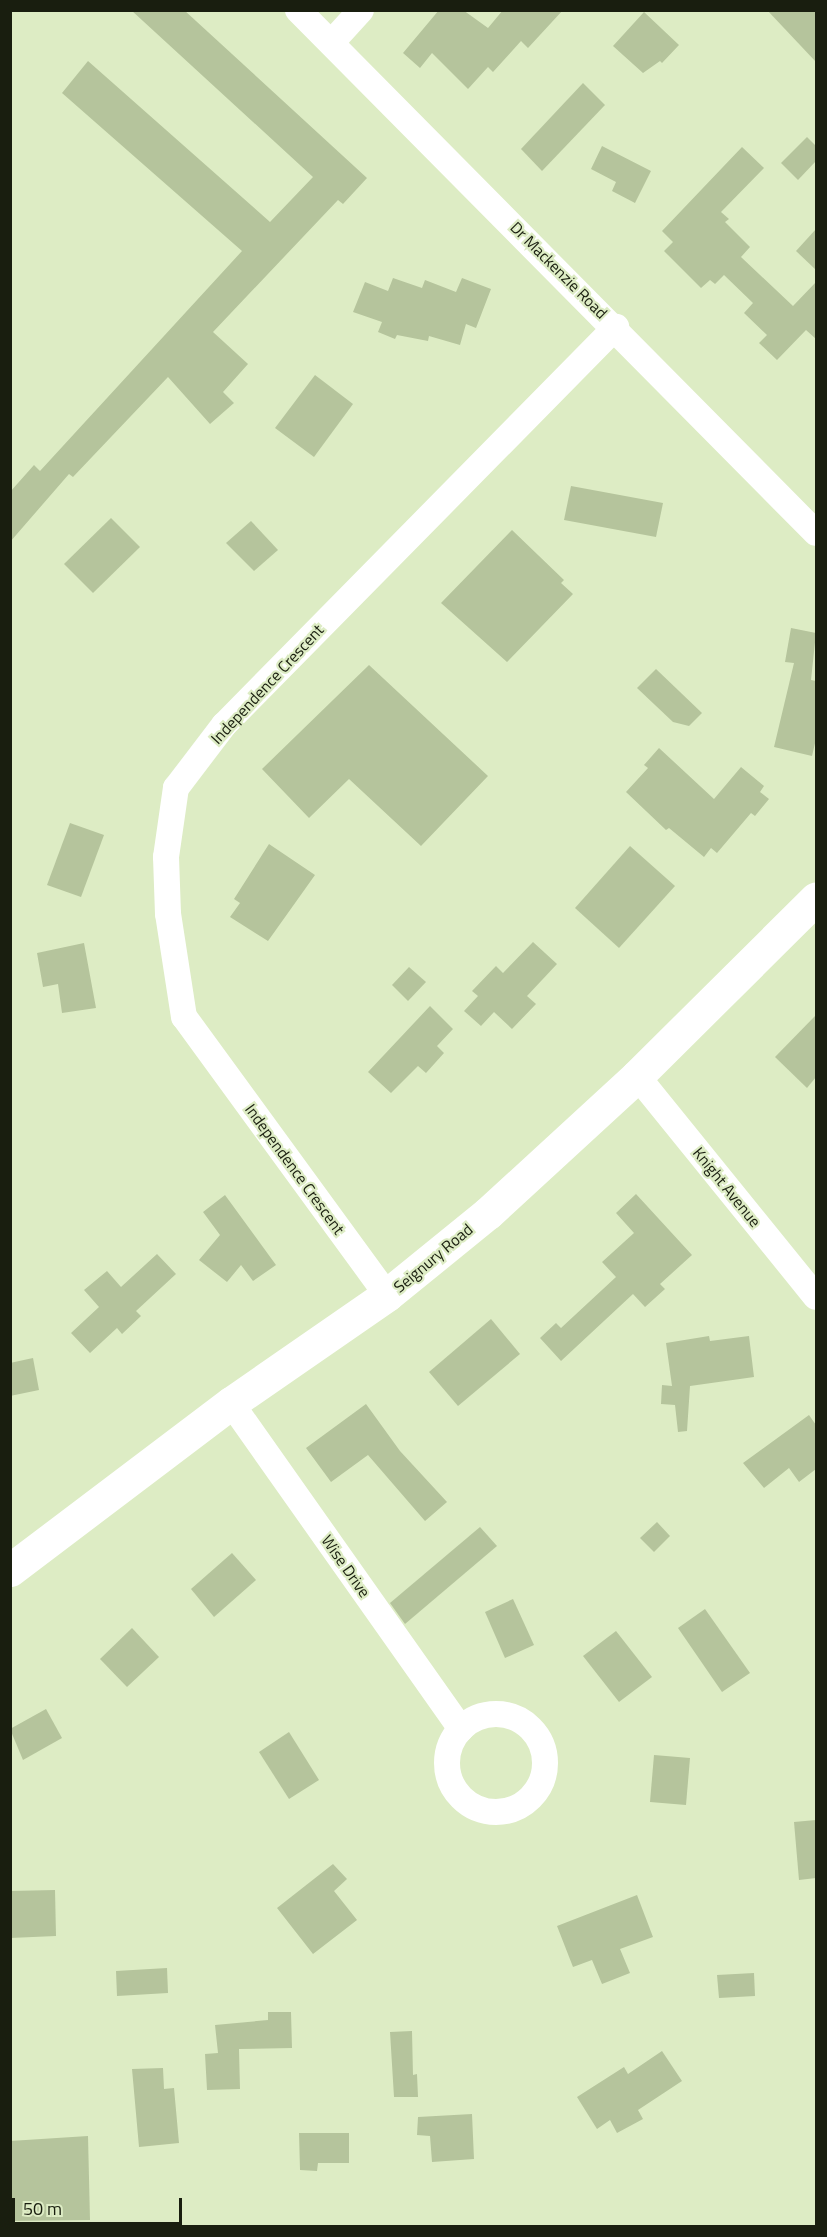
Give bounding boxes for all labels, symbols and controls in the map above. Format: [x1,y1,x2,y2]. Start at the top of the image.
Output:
street label: Dr Mackenzie Road [507,218,611,322]
street label: Independence Crescent [207,620,327,748]
street label: Independence Crescent [241,1100,349,1238]
street label: Knight Avenue [689,1143,765,1231]
street label: Seignury Road [390,1219,476,1297]
street label: Wise Drive [318,1531,374,1601]
scale bar [15,2186,184,2224]
text: 50 m [23,2195,62,2222]

